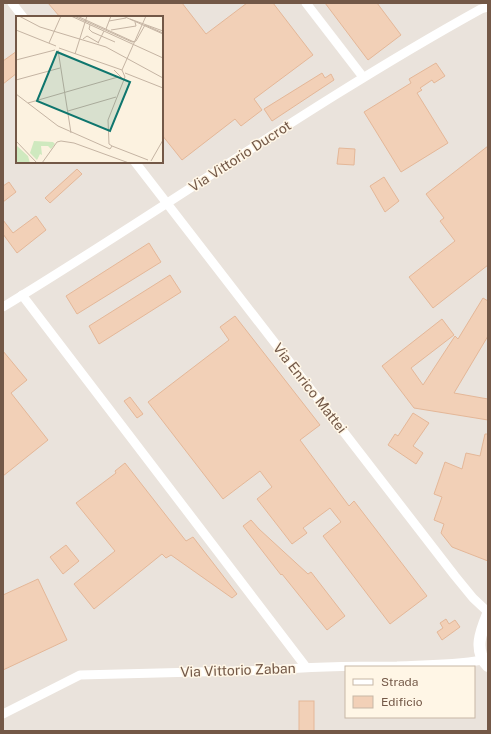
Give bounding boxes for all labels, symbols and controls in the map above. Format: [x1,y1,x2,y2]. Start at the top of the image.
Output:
inset map [16,16,163,163]
street label: Via Vittorio Ducrot [186,117,294,195]
street label: Via Enrico Mattei [270,340,350,436]
street label: Via Vittorio Zaban [180,660,296,680]
legend [345,666,475,718]
text: Strada [381,675,418,689]
text: Edificio [381,695,423,709]

